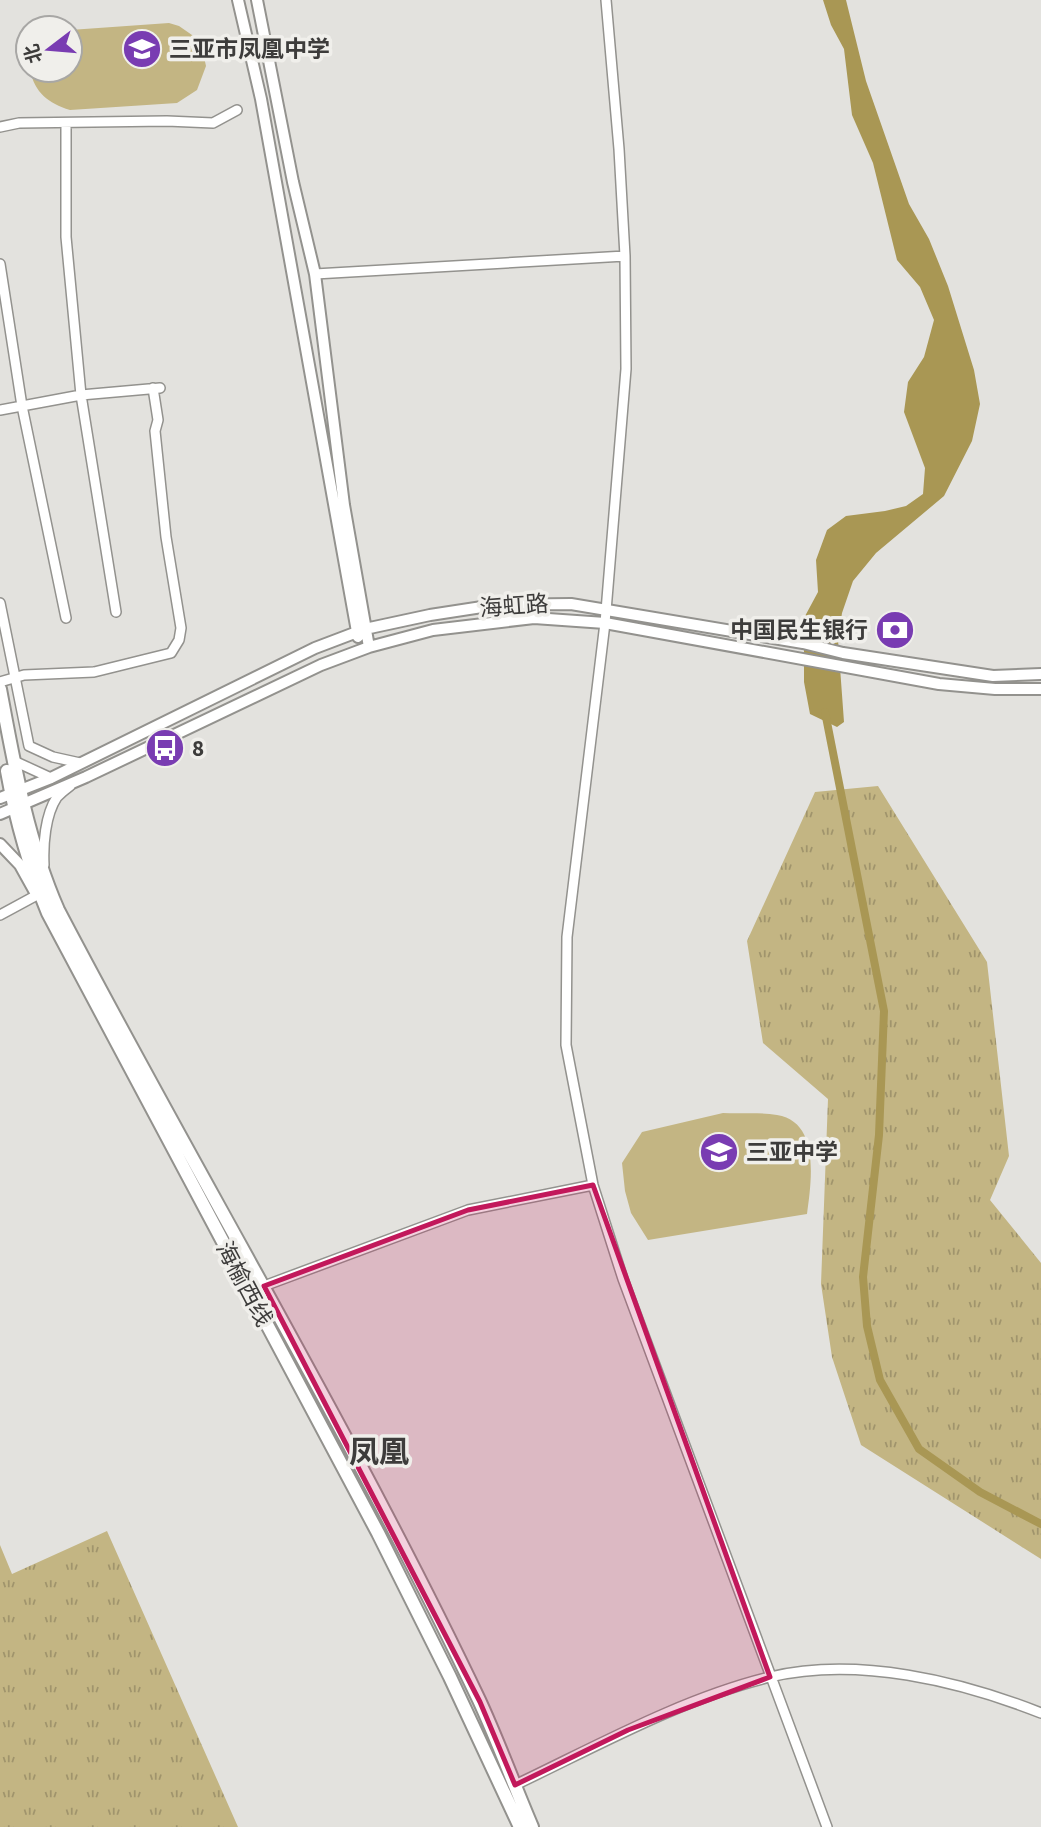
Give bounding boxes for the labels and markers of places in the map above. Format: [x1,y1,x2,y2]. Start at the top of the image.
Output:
school or university icon: 三亚市凤凰中学 [121,28,163,70]
place label: 三亚市凤凰中学 [169,33,330,66]
bank icon: 中国民生银行 [874,609,916,651]
place label: 中国民生银行 [730,614,868,647]
bus stop icon: 8 [144,727,186,769]
place label: 8 [192,732,204,765]
school or university icon: 三亚中学 [698,1131,740,1173]
place label: 三亚中学 [746,1136,838,1169]

